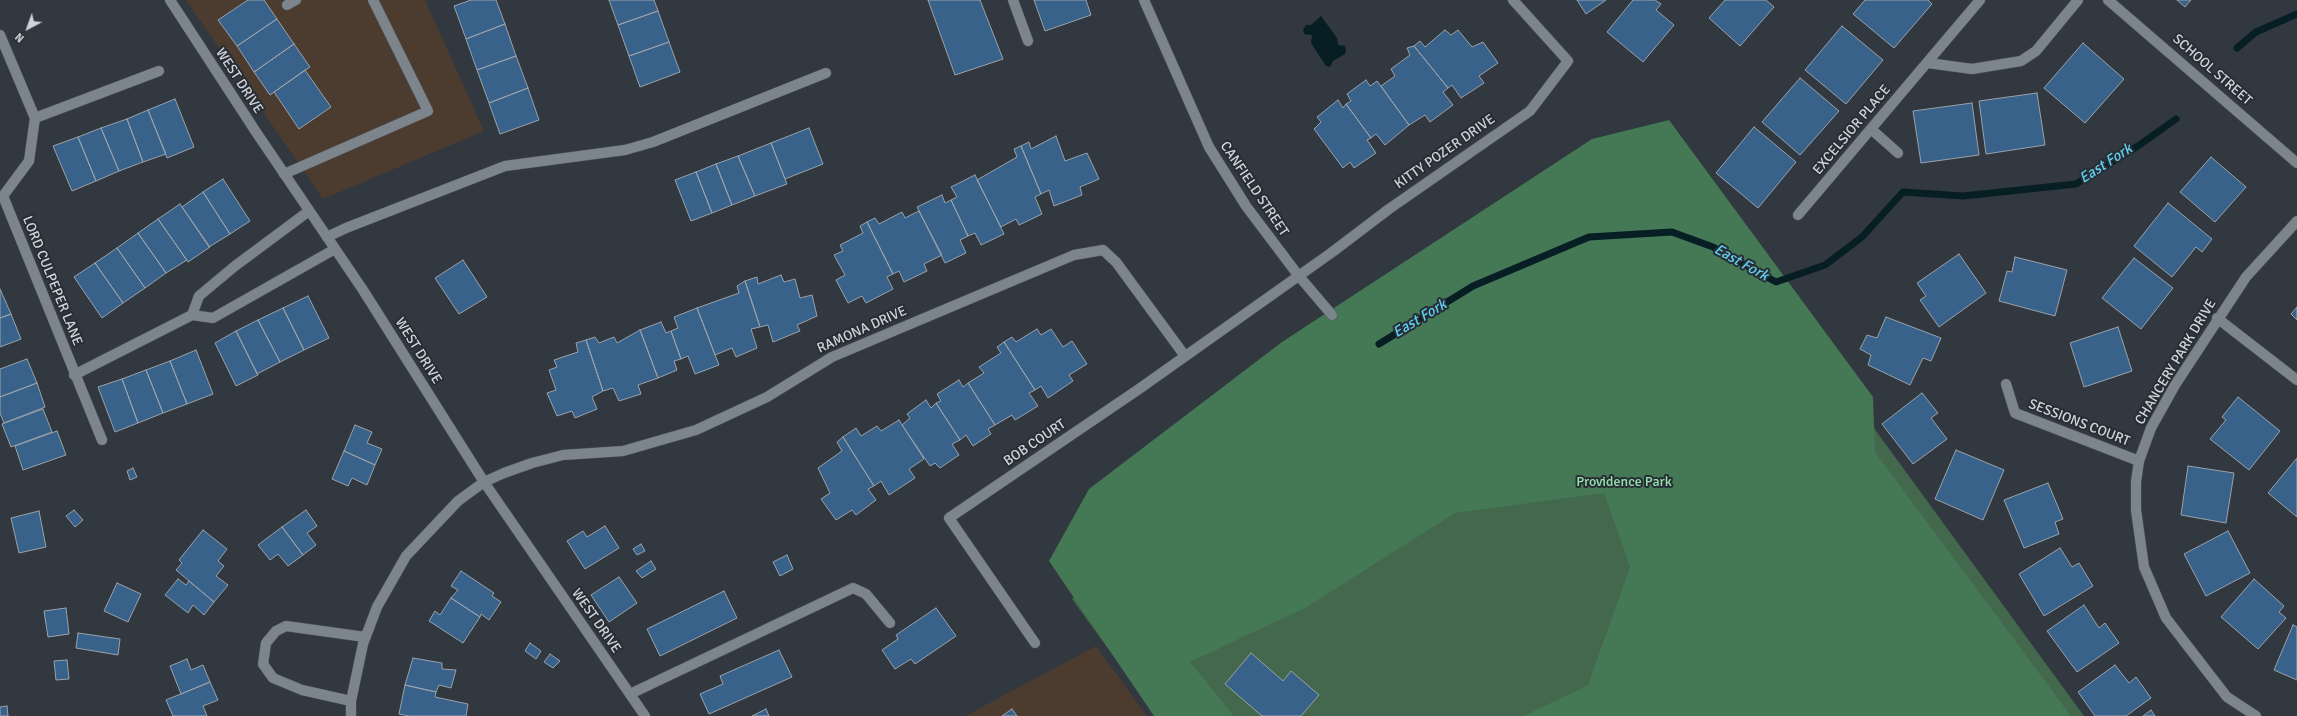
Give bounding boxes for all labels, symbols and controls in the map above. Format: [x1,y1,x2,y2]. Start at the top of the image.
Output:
north arrow [8,8,48,48]
text: N [13,30,27,45]
street label: SCHOOL STREET [2169,31,2255,109]
street label: WEST DRIVE [212,45,266,117]
street label: EXCELSIOR PLACE [1810,82,1894,178]
street label: KITTY POZER DRIVE [1392,111,1498,193]
street label: CANFIELD STREET [1216,138,1292,240]
water label: East Fork [2076,140,2136,188]
street label: LORD CULPEPER LANE [18,214,86,348]
water label: East Fork [1711,241,1771,285]
water label: East Fork [1390,296,1450,342]
street label: CHANCERY PARK DRIVE [2132,296,2220,428]
street label: RAMONA DRIVE [815,303,909,357]
street label: WEST DRIVE [391,315,445,387]
street label: SESSIONS COURT [2026,396,2132,450]
street label: BOB COURT [1001,416,1069,470]
park label: Providence Park [1576,474,1672,490]
street label: WEST DRIVE [568,586,624,656]

